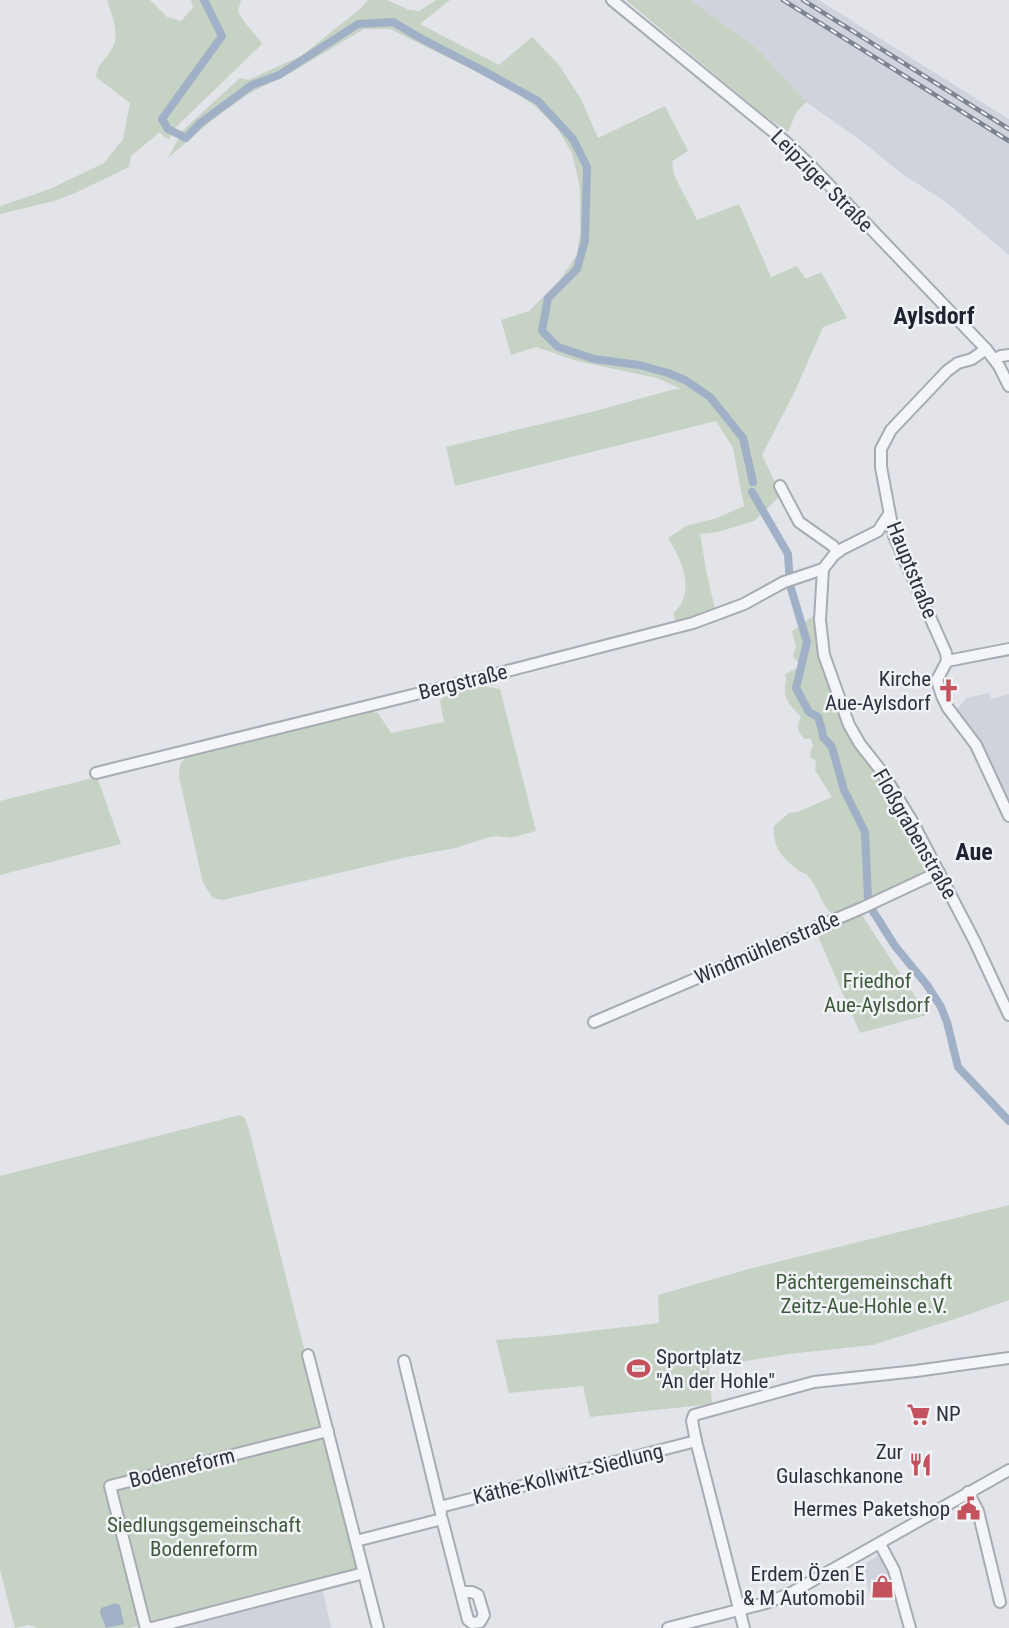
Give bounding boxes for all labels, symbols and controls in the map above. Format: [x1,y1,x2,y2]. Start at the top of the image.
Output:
street label: Leipziger Straße [766,125,878,237]
district label: Aylsdorf [893,302,975,330]
street label: Hauptstraße [882,518,942,622]
street label: Bergstraße [416,659,510,705]
place label: Kirche Aue-Aylsdorf [825,667,931,715]
church icon: Kirche Aue-Aylsdorf [936,678,962,704]
street label: Floßgrabenstraße [868,765,962,903]
district label: Aue [955,838,993,866]
street label: Windmühlenstraße [691,907,843,989]
park label: Friedhof Aue-Aylsdorf [824,969,930,1017]
park label: Pächtergemeinschaft Zeitz-Aue-Hohle e.V. [776,1270,952,1318]
place label: Sportplatz "An der Hohle" [656,1345,775,1393]
sports icon: Sportplatz "An der Hohle" [625,1356,651,1382]
supermarket icon: NP [905,1401,931,1427]
place label: NP [936,1402,961,1426]
street label: Käthe-Kollwitz-Siedlung [471,1439,665,1509]
place label: Zur Gulaschkanone [776,1440,903,1488]
street label: Bodenreform [127,1443,237,1493]
restaurant icon: Zur Gulaschkanone [908,1451,934,1477]
public building icon: Hermes Paketshop [955,1496,981,1522]
place label: Hermes Paketshop [793,1497,950,1521]
park label: Siedlungsgemeinschaft Bodenreform [107,1513,301,1561]
place label: Erdem Özen E & M Automobil [743,1562,865,1610]
shop icon: Erdem Özen E & M Automobil [870,1573,896,1599]

